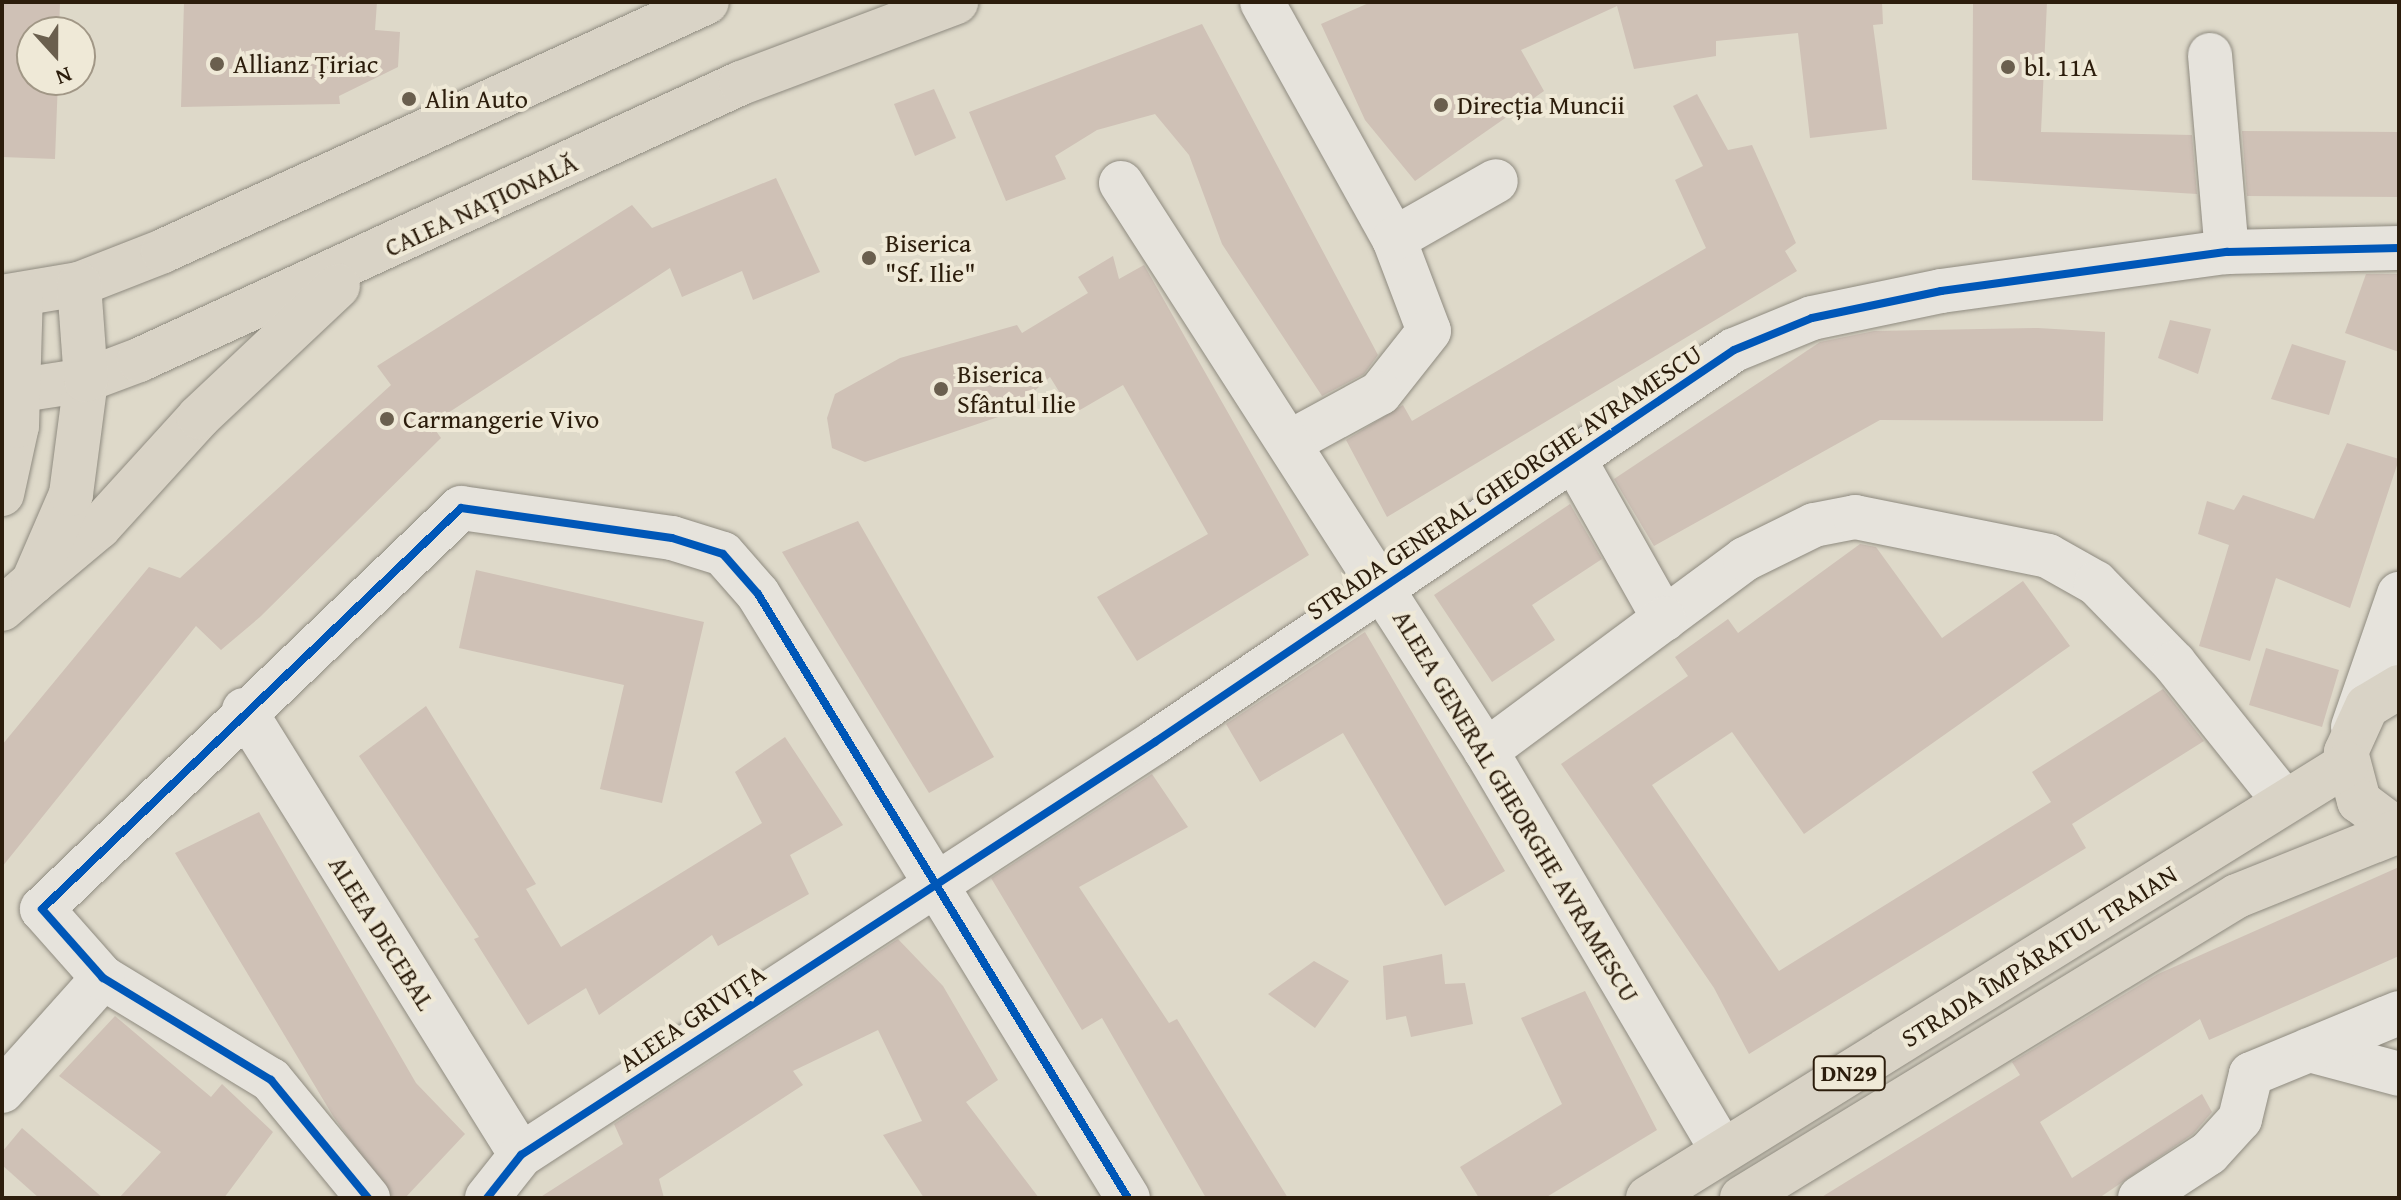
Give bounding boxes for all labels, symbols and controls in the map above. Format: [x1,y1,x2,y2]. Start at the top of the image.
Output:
north arrow [16,16,96,96]
place label: Allianz Țiriac [233,48,378,80]
place label: bl. 11A [2024,51,2098,83]
marker: Allianz Țiriac [208,55,226,73]
marker: bl. 11A [1999,58,2017,76]
text: N [51,59,76,94]
place label: Alin Auto [425,83,528,115]
place label: Direcția Muncii [1457,89,1625,121]
marker: Alin Auto [400,90,418,108]
marker: Direcția Muncii [1432,96,1450,114]
street label: CALEA NAȚIONALĂ [380,147,582,263]
place label: Biserica "Sf. Ilie" [885,227,976,288]
marker: Biserica "Sf. Ilie" [860,249,878,267]
street label: STRADA GENERAL GHEORGHE AVRAMESCU [1300,338,1708,626]
place label: Biserica Sfântul Ilie [957,358,1076,420]
marker: Biserica Sfântul Ilie [932,380,950,398]
place label: Carmangerie Vivo [403,403,599,435]
marker: Carmangerie Vivo [378,410,396,428]
street label: ALEEA GENERAL GHEORGHE AVRAMESCU [1386,604,1646,1008]
street label: ALEEA DECEBAL [322,850,442,1016]
street label: STRADA ÎMPĂRATUL TRAIAN [1895,858,2183,1054]
street label: ALEEA GRIVIȚA [613,958,771,1078]
road number: DN29 [1811,1053,1887,1093]

